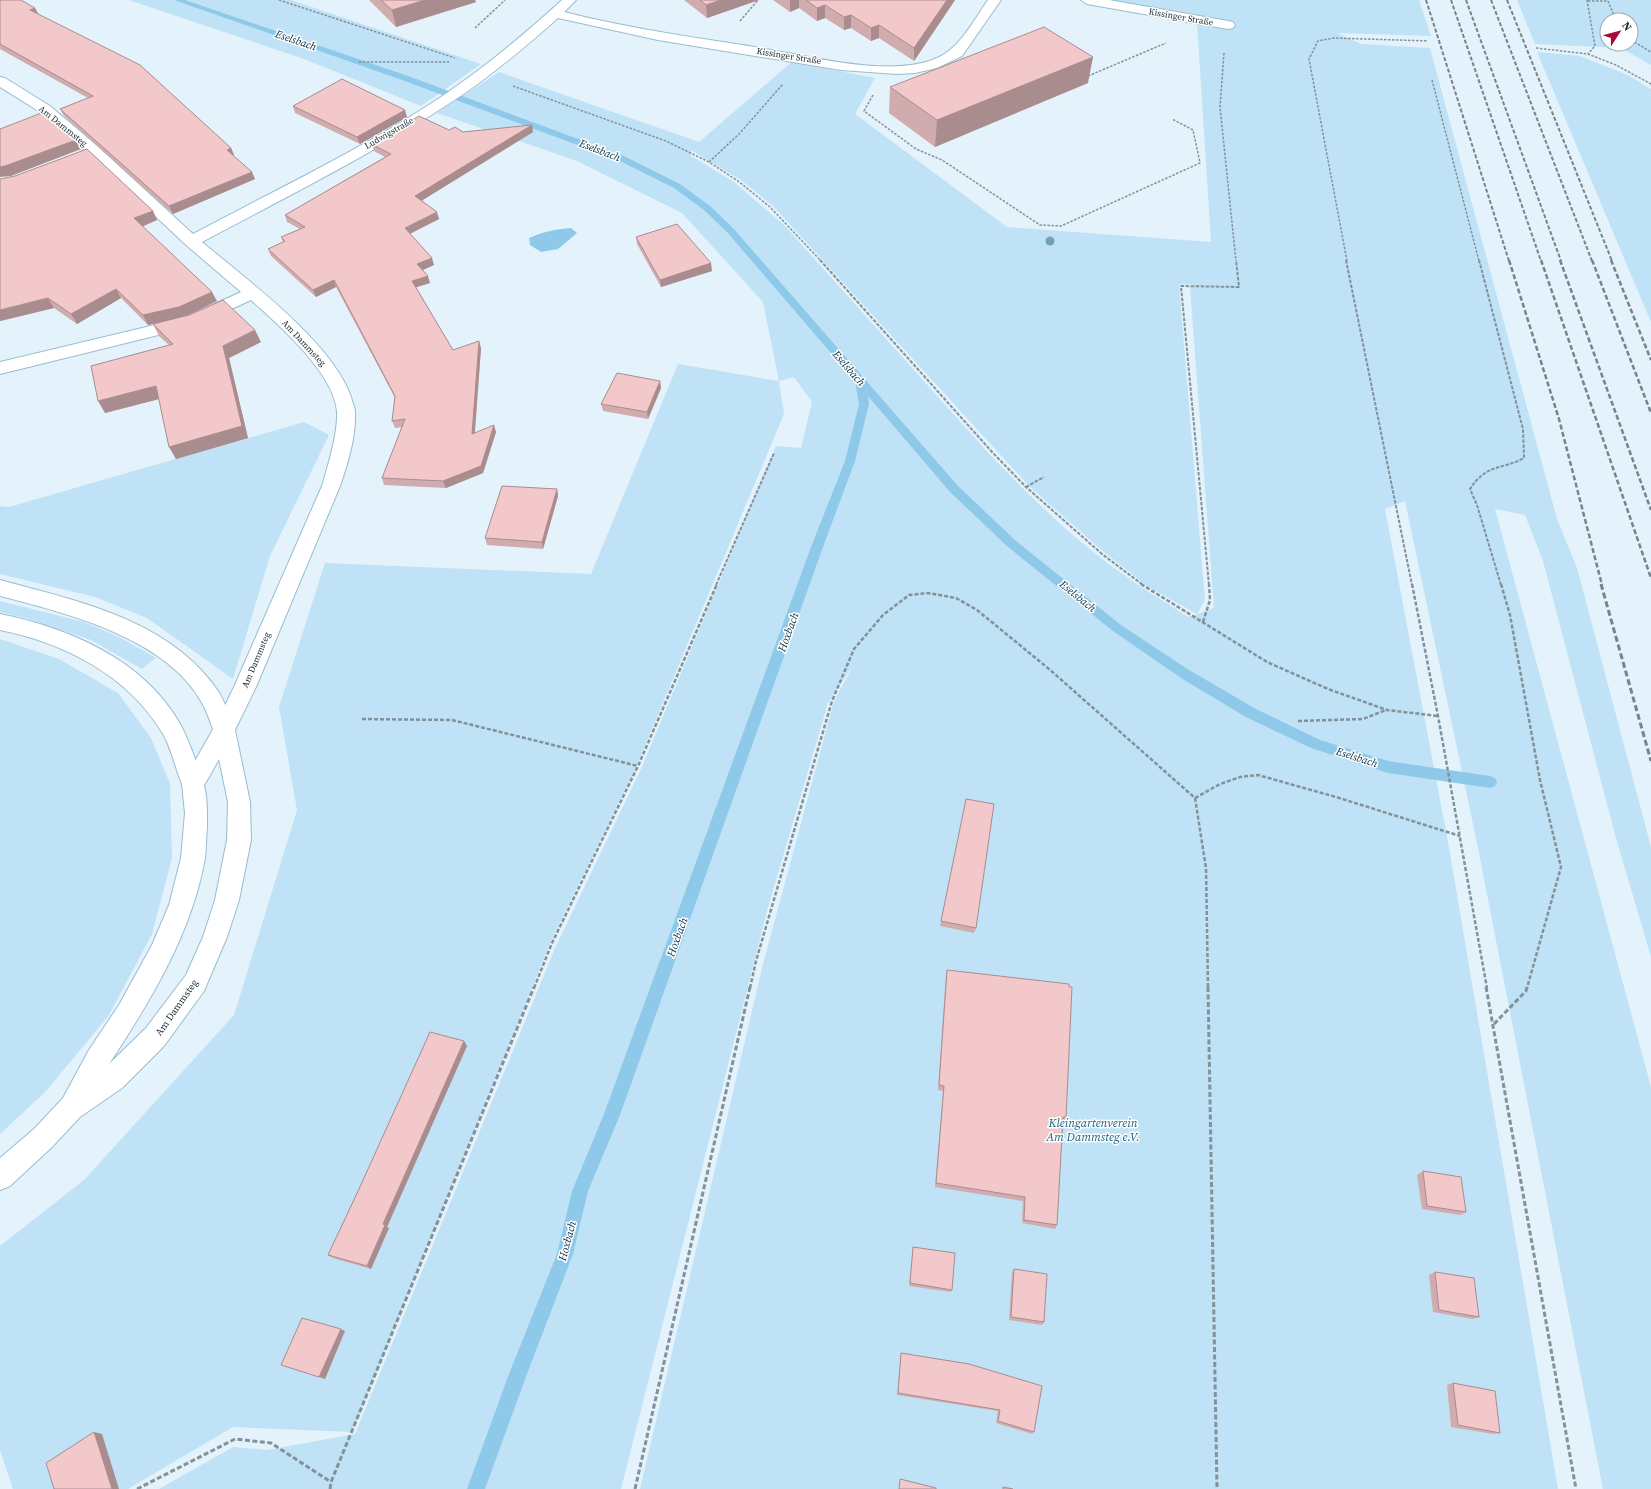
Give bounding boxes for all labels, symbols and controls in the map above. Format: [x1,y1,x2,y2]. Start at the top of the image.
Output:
street label: Kissinger Straße [1148,5,1215,29]
north arrow [1599,12,1639,52]
text: N [1618,19,1635,34]
water label: Eselsbach [272,26,319,55]
street label: Kissinger Straße [756,45,823,67]
street label: Am Dammsteg [36,103,90,150]
street label: Ludwigstraße [362,114,416,152]
water label: Eselsbach [576,135,623,165]
street label: Am Dammsteg [279,317,329,369]
water label: Eselsbach [828,346,868,389]
water label: Eselsbach [1055,576,1099,616]
water label: Hoxbach [774,611,802,655]
street label: Am Dammsteg [239,630,273,690]
water label: Eselsbach [1333,743,1380,771]
water label: Hoxbach [663,916,691,960]
street label: Am Dammsteg [152,977,201,1038]
park label: Kleingartenverein Am Dammsteg e.V. [1045,1115,1140,1145]
water label: Hoxbach [555,1220,580,1264]

